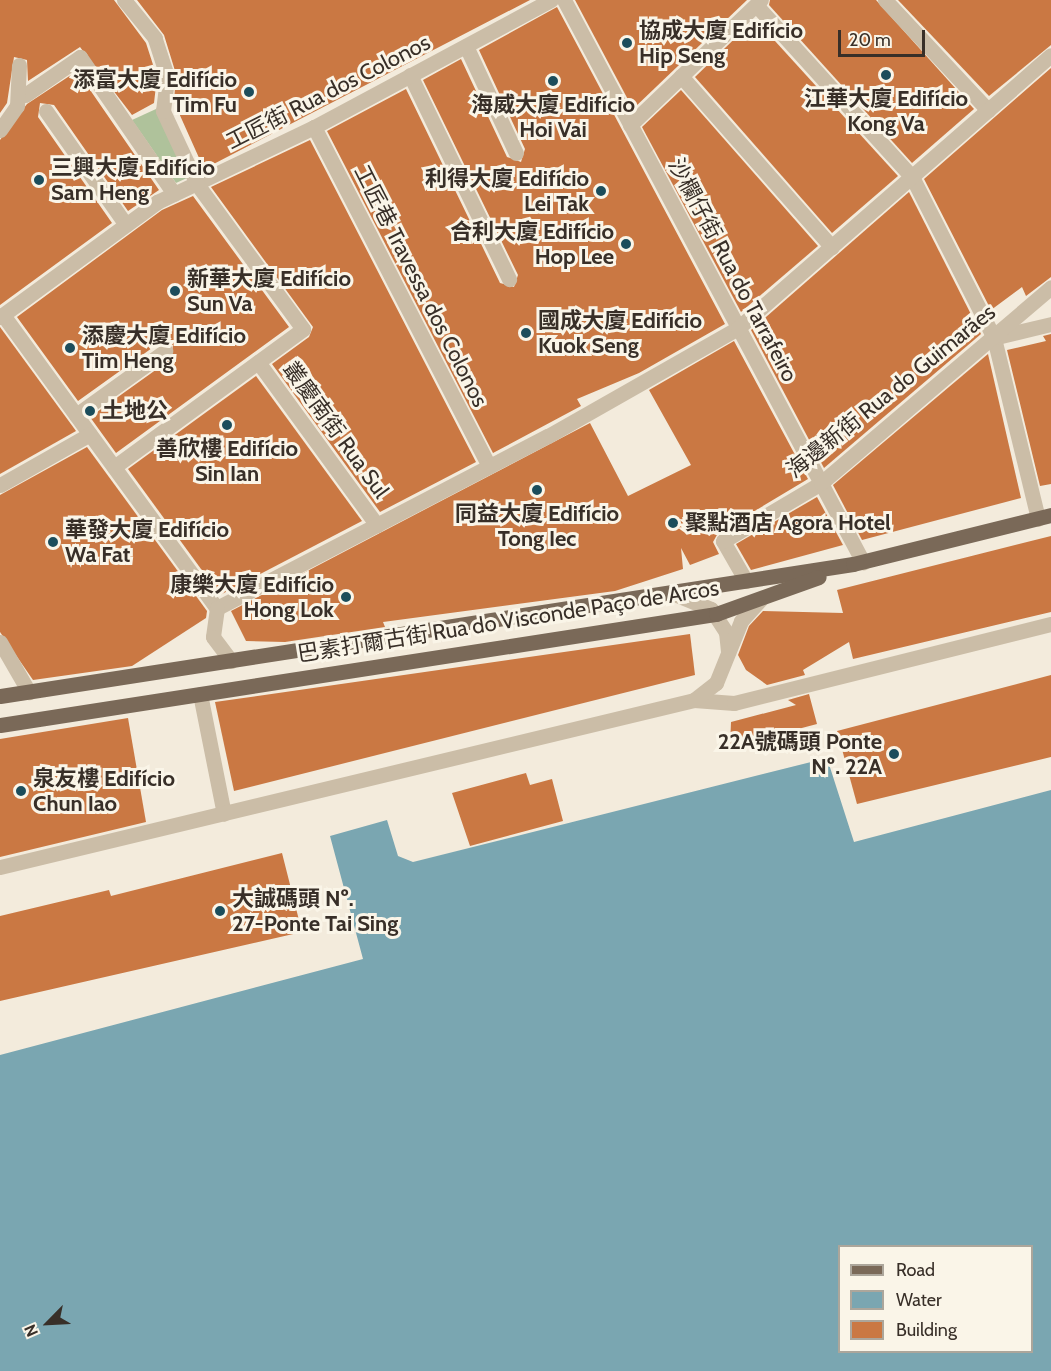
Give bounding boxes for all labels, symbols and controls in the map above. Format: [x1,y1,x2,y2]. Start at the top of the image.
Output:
place label: 協成大廈 Edifício Hip Seng [639,17,803,68]
scale bar [841,18,928,56]
street label: 工匠街 Rua dos Colonos [222,29,434,155]
text: 20 m [849,29,891,51]
marker: 協成大廈 Edifício Hip Seng [620,36,634,50]
place label: 添富大廈 Edifício Tim Fu [73,66,237,118]
marker: 江華大廈 Edifício Kong Va [879,68,893,82]
marker: 海威大廈 Edifício Hoi Vai [546,74,560,88]
marker: 添富大廈 Edifício Tim Fu [242,85,256,99]
place label: 江華大廈 Edifício Kong Va [804,85,968,136]
place label: 海威大廈 Edifício Hoi Vai [471,91,635,142]
place label: 三興大廈 Edifício Sam Heng [51,154,215,206]
street label: 沙欄仔街 Rua do Tarrafeiro [663,154,803,386]
street label: 工匠巷 Travessa dos Colonos [348,161,494,411]
place label: 利得大廈 Edifício Lei Tak [425,165,589,216]
marker: 三興大廈 Edifício Sam Heng [32,173,46,187]
marker: 利得大廈 Edifício Lei Tak [594,184,608,198]
place label: 合利大廈 Edifício Hop Lee [450,218,614,270]
marker: 合利大廈 Edifício Hop Lee [619,237,633,251]
place label: 新華大廈 Edifício Sun Va [187,265,351,316]
marker: 新華大廈 Edifício Sun Va [168,284,182,298]
street label: 海邊新街 Rua do Guimarães [781,299,1001,483]
place label: 國成大廈 Edifício Kuok Seng [538,307,702,358]
place label: 添慶大廈 Edifício Tim Heng [82,322,246,374]
marker: 國成大廈 Edifício Kuok Seng [519,326,533,340]
marker: 添慶大廈 Edifício Tim Heng [63,341,77,355]
street label: 叢慶南街 Rua Sul [278,357,394,503]
place label: 土地公 [102,398,168,424]
marker: 土地公 [83,404,97,418]
marker: 善欣樓 Edifício Sin Ian [220,418,234,432]
place label: 善欣樓 Edifício Sin Ian [156,435,298,487]
marker: 同益大廈 Edifício Tong Iec [530,483,544,497]
place label: 同益大廈 Edifício Tong Iec [455,500,619,552]
place label: 聚點酒店 Agora Hotel [685,510,891,536]
place label: 華發大廈 Edifício Wa Fat [65,516,229,568]
marker: 聚點酒店 Agora Hotel [666,516,680,530]
marker: 華發大廈 Edifício Wa Fat [46,535,60,549]
place label: 康樂大廈 Edifício Hong Lok [170,571,334,622]
street label: 巴素打爾古街 Rua do Visconde Paço de Arcos [295,575,721,667]
marker: 康樂大廈 Edifício Hong Lok [339,590,353,604]
place label: 22A號碼頭 Ponte Nº. 22A [718,728,882,780]
marker: 22A號碼頭 Ponte Nº. 22A [887,747,901,761]
place label: 泉友樓 Edifício Chun Iao [33,765,175,816]
marker: 泉友樓 Edifício Chun Iao [14,784,28,798]
place label: 大誠碼頭 Nº. 27-Ponte Tai Sing [232,885,398,936]
marker: 大誠碼頭 Nº. 27-Ponte Tai Sing [213,904,227,918]
legend [838,1245,1033,1353]
text: Road [896,1259,935,1281]
text: Water [896,1289,942,1311]
north arrow [18,1293,78,1353]
text: Building [896,1319,957,1341]
text: N [20,1321,42,1340]

